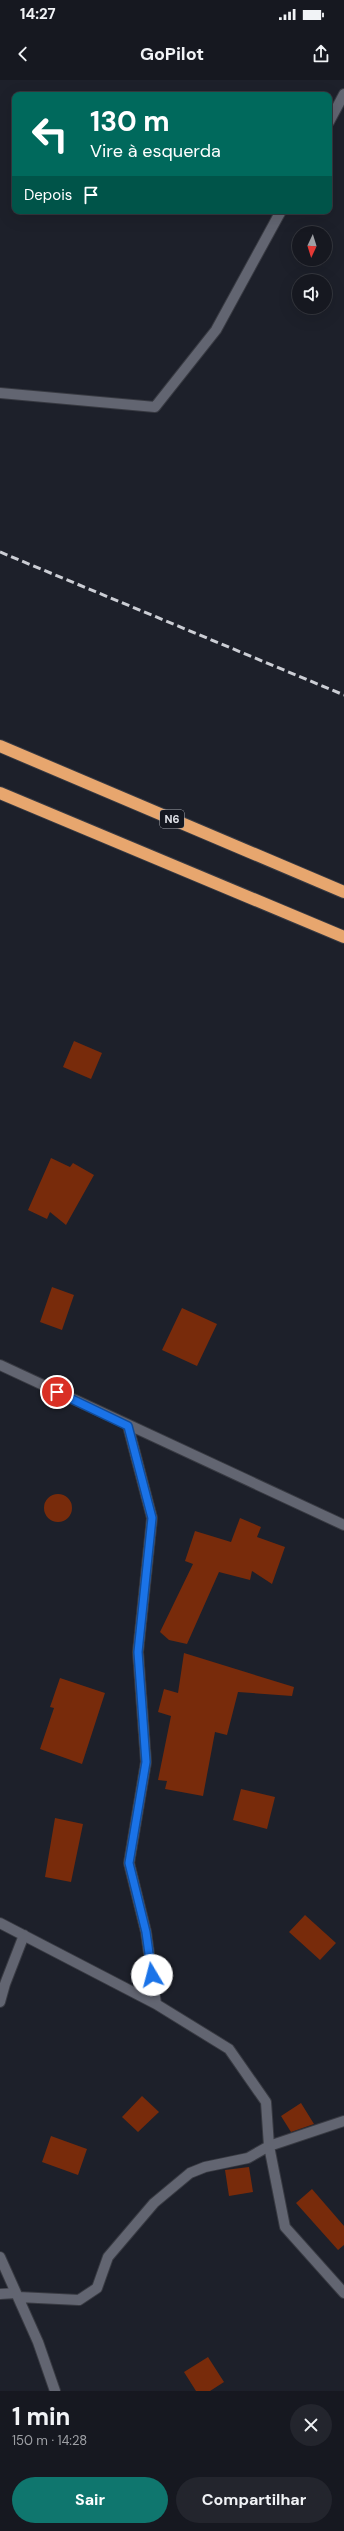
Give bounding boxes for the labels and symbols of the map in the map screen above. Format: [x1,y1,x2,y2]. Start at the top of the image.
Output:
north arrow [292,226,332,266]
road number: N6 [160,810,184,828]
pin [40,1375,74,1409]
position arrow [131,1954,173,1996]

